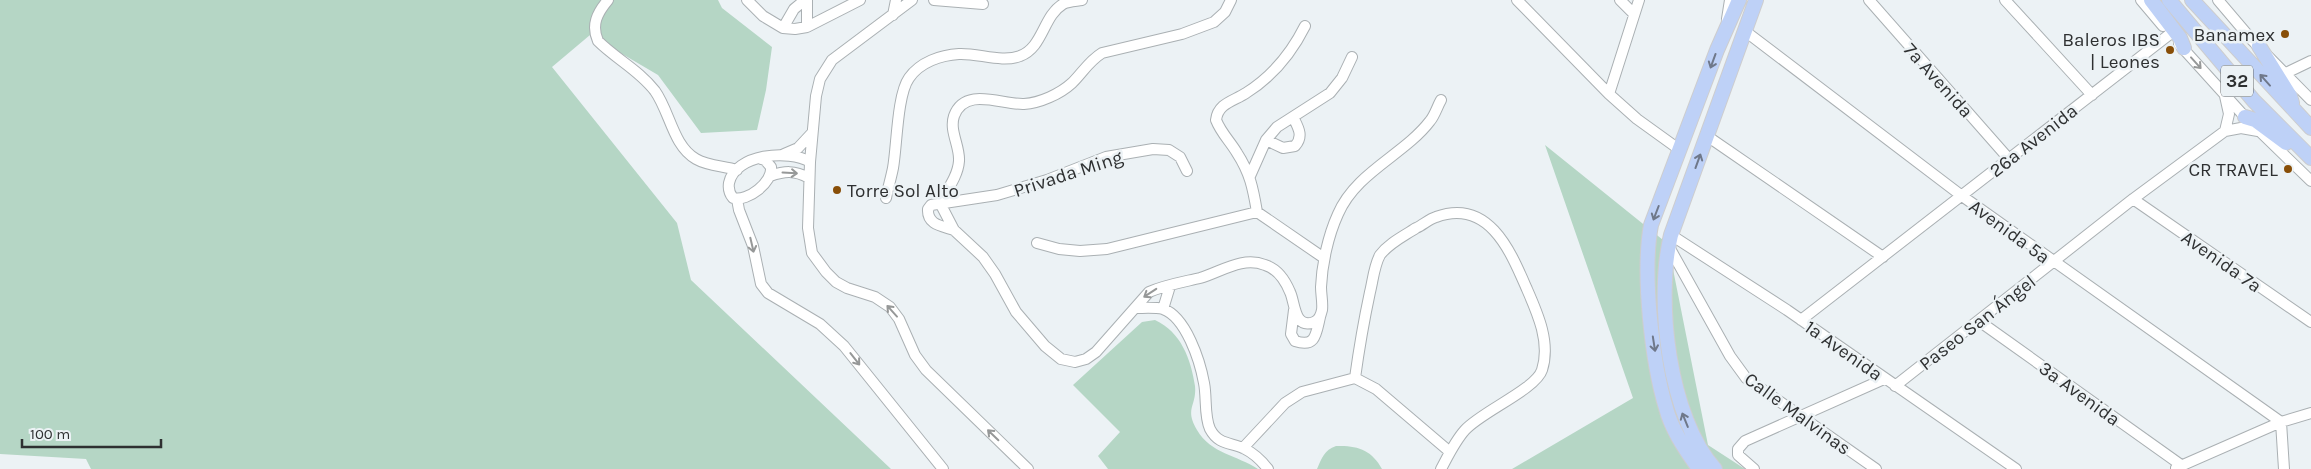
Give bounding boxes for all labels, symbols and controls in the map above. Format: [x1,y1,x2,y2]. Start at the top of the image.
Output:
place label: Banamex [2194,24,2275,46]
marker: Banamex [2279,28,2291,40]
place label: Baleros IBS | Leones [2062,29,2160,73]
street label: 7a Avenida [1899,39,1977,122]
marker: Baleros IBS | Leones [2164,44,2176,56]
one-way arrow [1708,53,1717,68]
one-way arrow [2191,56,2202,69]
road number: 32 [2221,66,2253,96]
one-way arrow [2259,74,2271,87]
street label: 26a Avenida [1985,100,2082,182]
street label: Privada Ming [1011,146,1126,202]
one-way arrow [1694,154,1703,169]
place label: CR TRAVEL [2188,159,2278,181]
marker: CR TRAVEL [2282,163,2294,175]
one-way arrow [781,168,797,177]
place label: Torre Sol Alto [847,180,959,202]
marker: Torre Sol Alto [831,184,843,196]
street label: Avenida 5a [1965,195,2054,268]
one-way arrow [1651,205,1660,220]
street label: Avenida 7a [2177,226,2266,297]
one-way arrow [748,236,757,252]
street label: Paseo San Ángel [1914,270,2040,375]
one-way arrow [1143,287,1157,298]
one-way arrow [886,304,897,317]
street label: 1a Avenida [1800,316,1887,386]
one-way arrow [1650,336,1660,352]
one-way arrow [850,352,861,365]
street label: 3a Avenida [2035,357,2124,431]
street label: Calle Malvinas [1740,368,1855,460]
one-way arrow [1680,413,1690,428]
scale bar [22,416,161,448]
text: 100 m [30,425,70,443]
one-way arrow [987,429,999,441]

